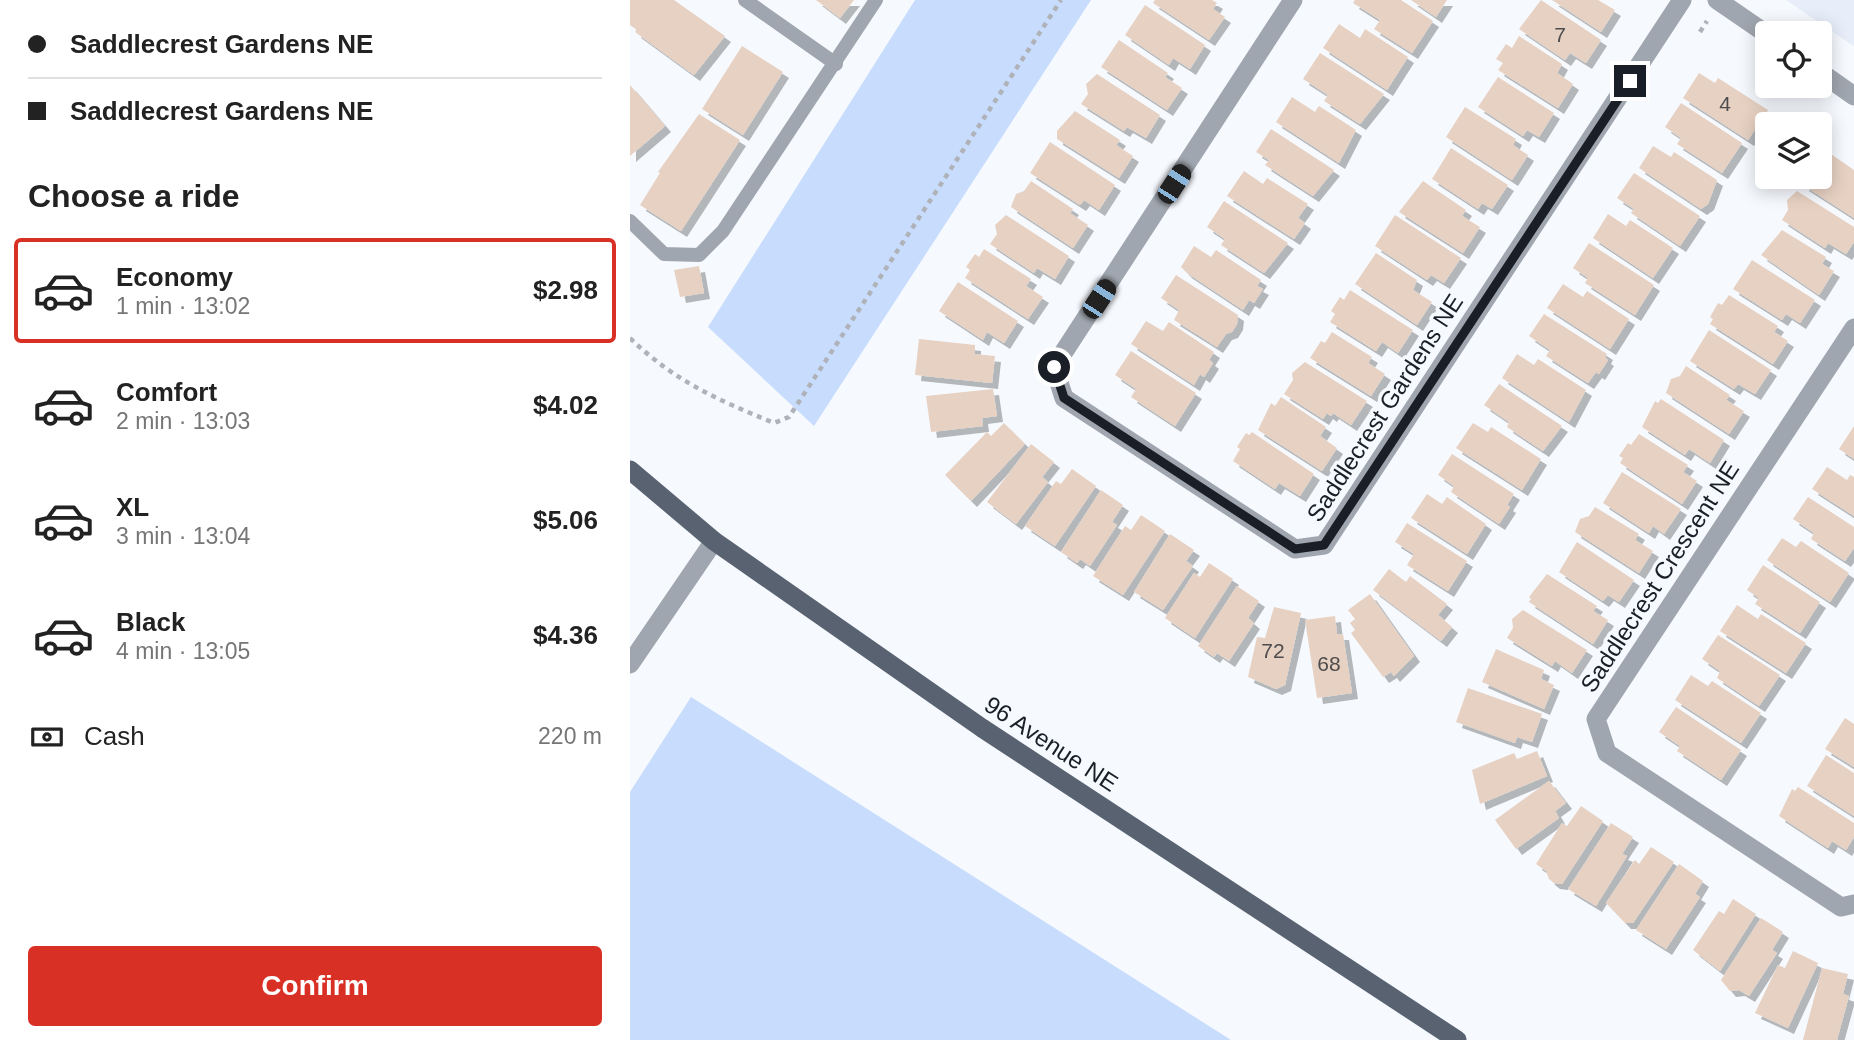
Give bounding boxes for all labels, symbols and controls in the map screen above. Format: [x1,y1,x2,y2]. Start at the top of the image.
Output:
map controls [1755,21,1832,189]
button: locate [1755,21,1832,98]
house number: 7 [1554,23,1566,46]
text: Saddlecrest Gardens NE [70,29,373,59]
route end [1614,65,1646,97]
house number: 4 [1719,92,1731,115]
text: Saddlecrest Gardens NE [70,96,373,126]
button: layers [1755,112,1832,189]
car [1154,161,1195,207]
text: Choose a ride [28,178,240,214]
icon: car [32,259,95,322]
text: Economy [116,262,233,292]
text: $2.98 [533,275,598,305]
car [1079,276,1120,322]
street label: Saddlecrest Gardens NE [1301,289,1468,526]
text: 1 min · 13:02 [116,293,250,319]
route start [1038,351,1070,383]
icon: car [32,374,95,437]
text: Comfort [116,377,217,407]
text: $4.02 [533,390,598,420]
text: 2 min · 13:03 [116,408,250,434]
street label: Saddlecrest Crescent NE [1575,456,1744,697]
icon: car [32,489,95,552]
text: XL [116,492,149,522]
text: $5.06 [533,505,598,535]
text: 3 min · 13:04 [116,523,250,549]
icon: car [32,604,95,667]
text: Black [116,607,185,637]
text: $4.36 [533,620,598,650]
text: 4 min · 13:05 [116,638,250,664]
house number: 72 [1261,639,1285,662]
house number: 68 [1317,652,1341,675]
street label: 96 Avenue NE [980,691,1123,797]
icon: cash [28,718,66,756]
text: Cash [84,721,145,751]
text: 220 m [538,723,602,749]
button: Confirm [28,946,602,1026]

